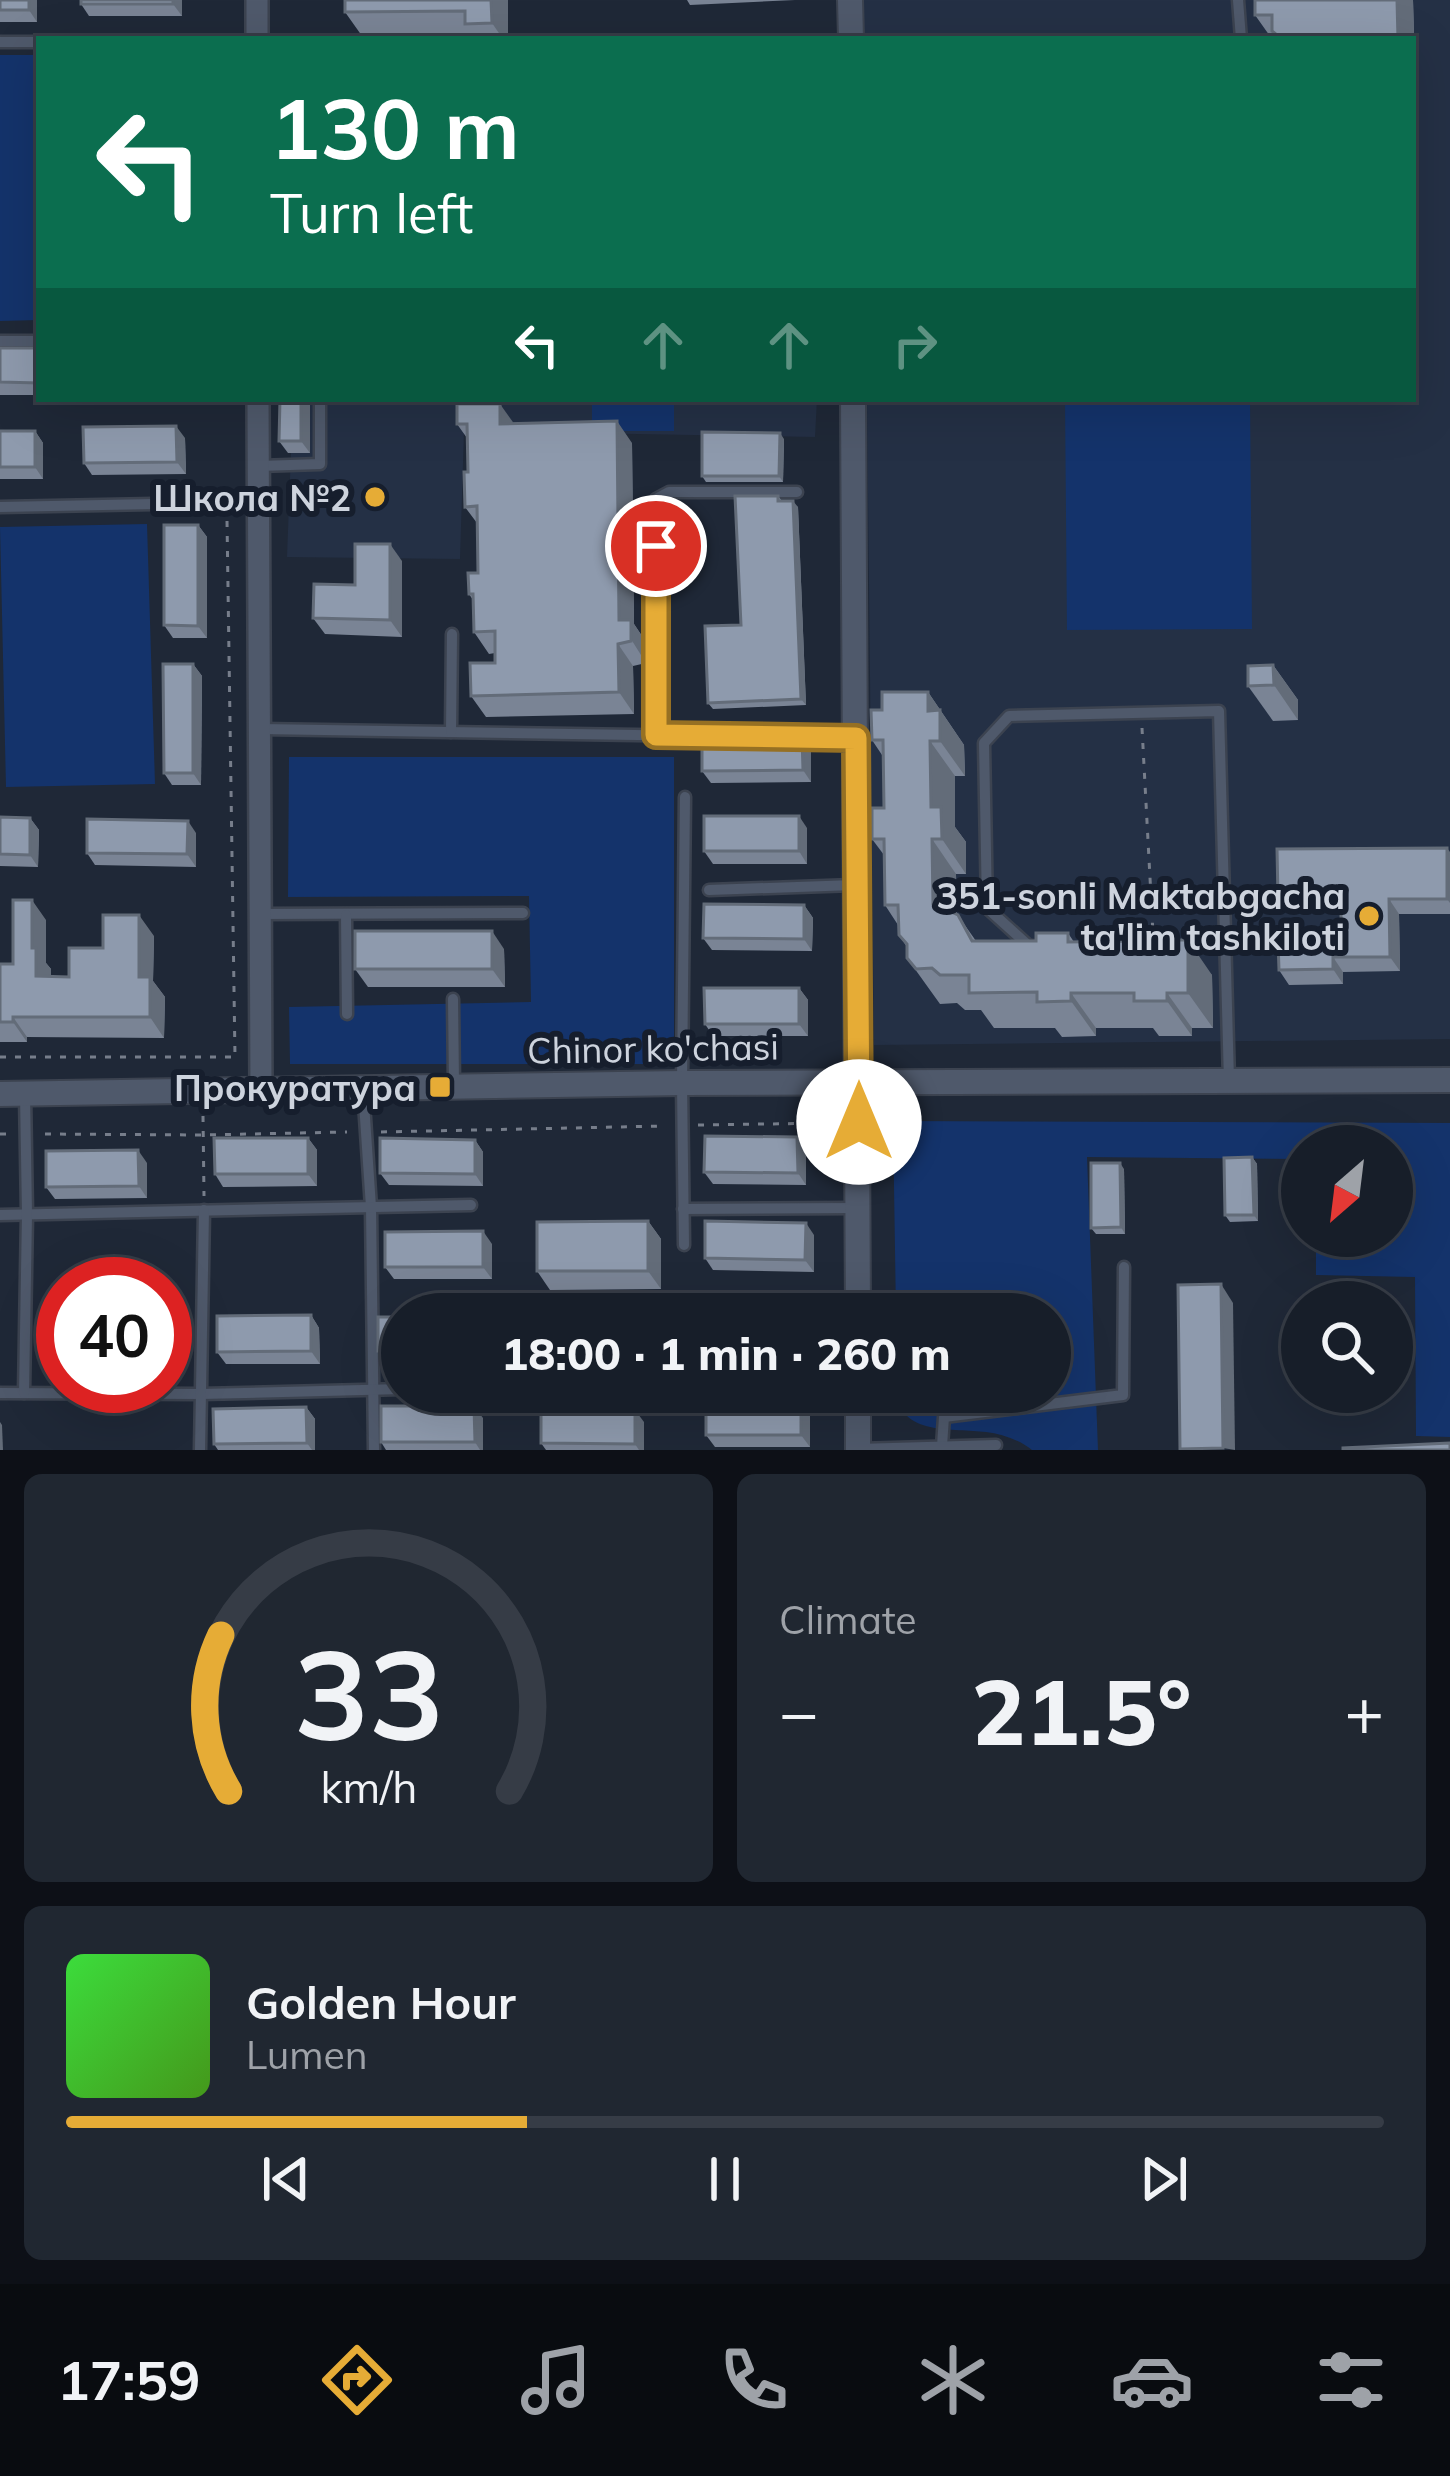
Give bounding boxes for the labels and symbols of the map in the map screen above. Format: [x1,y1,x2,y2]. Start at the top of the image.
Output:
place label: Школа №2 [153,475,351,520]
marker: Школа №2 [362,484,388,510]
pin [605,495,707,597]
place label: 351-sonli Maktabgacha ta'lim tashkiloti [936,873,1345,959]
marker: 351-sonli Maktabgacha ta'lim tashkiloti [1356,903,1382,929]
street label: Chinor ko'chasi [527,1023,779,1073]
position arrow [796,1059,922,1185]
place label: Прокуратура [174,1065,416,1110]
marker: Прокуратура [427,1074,453,1100]
north arrow [1281,1125,1413,1257]
speed limit sign: 40 [36,1257,192,1413]

